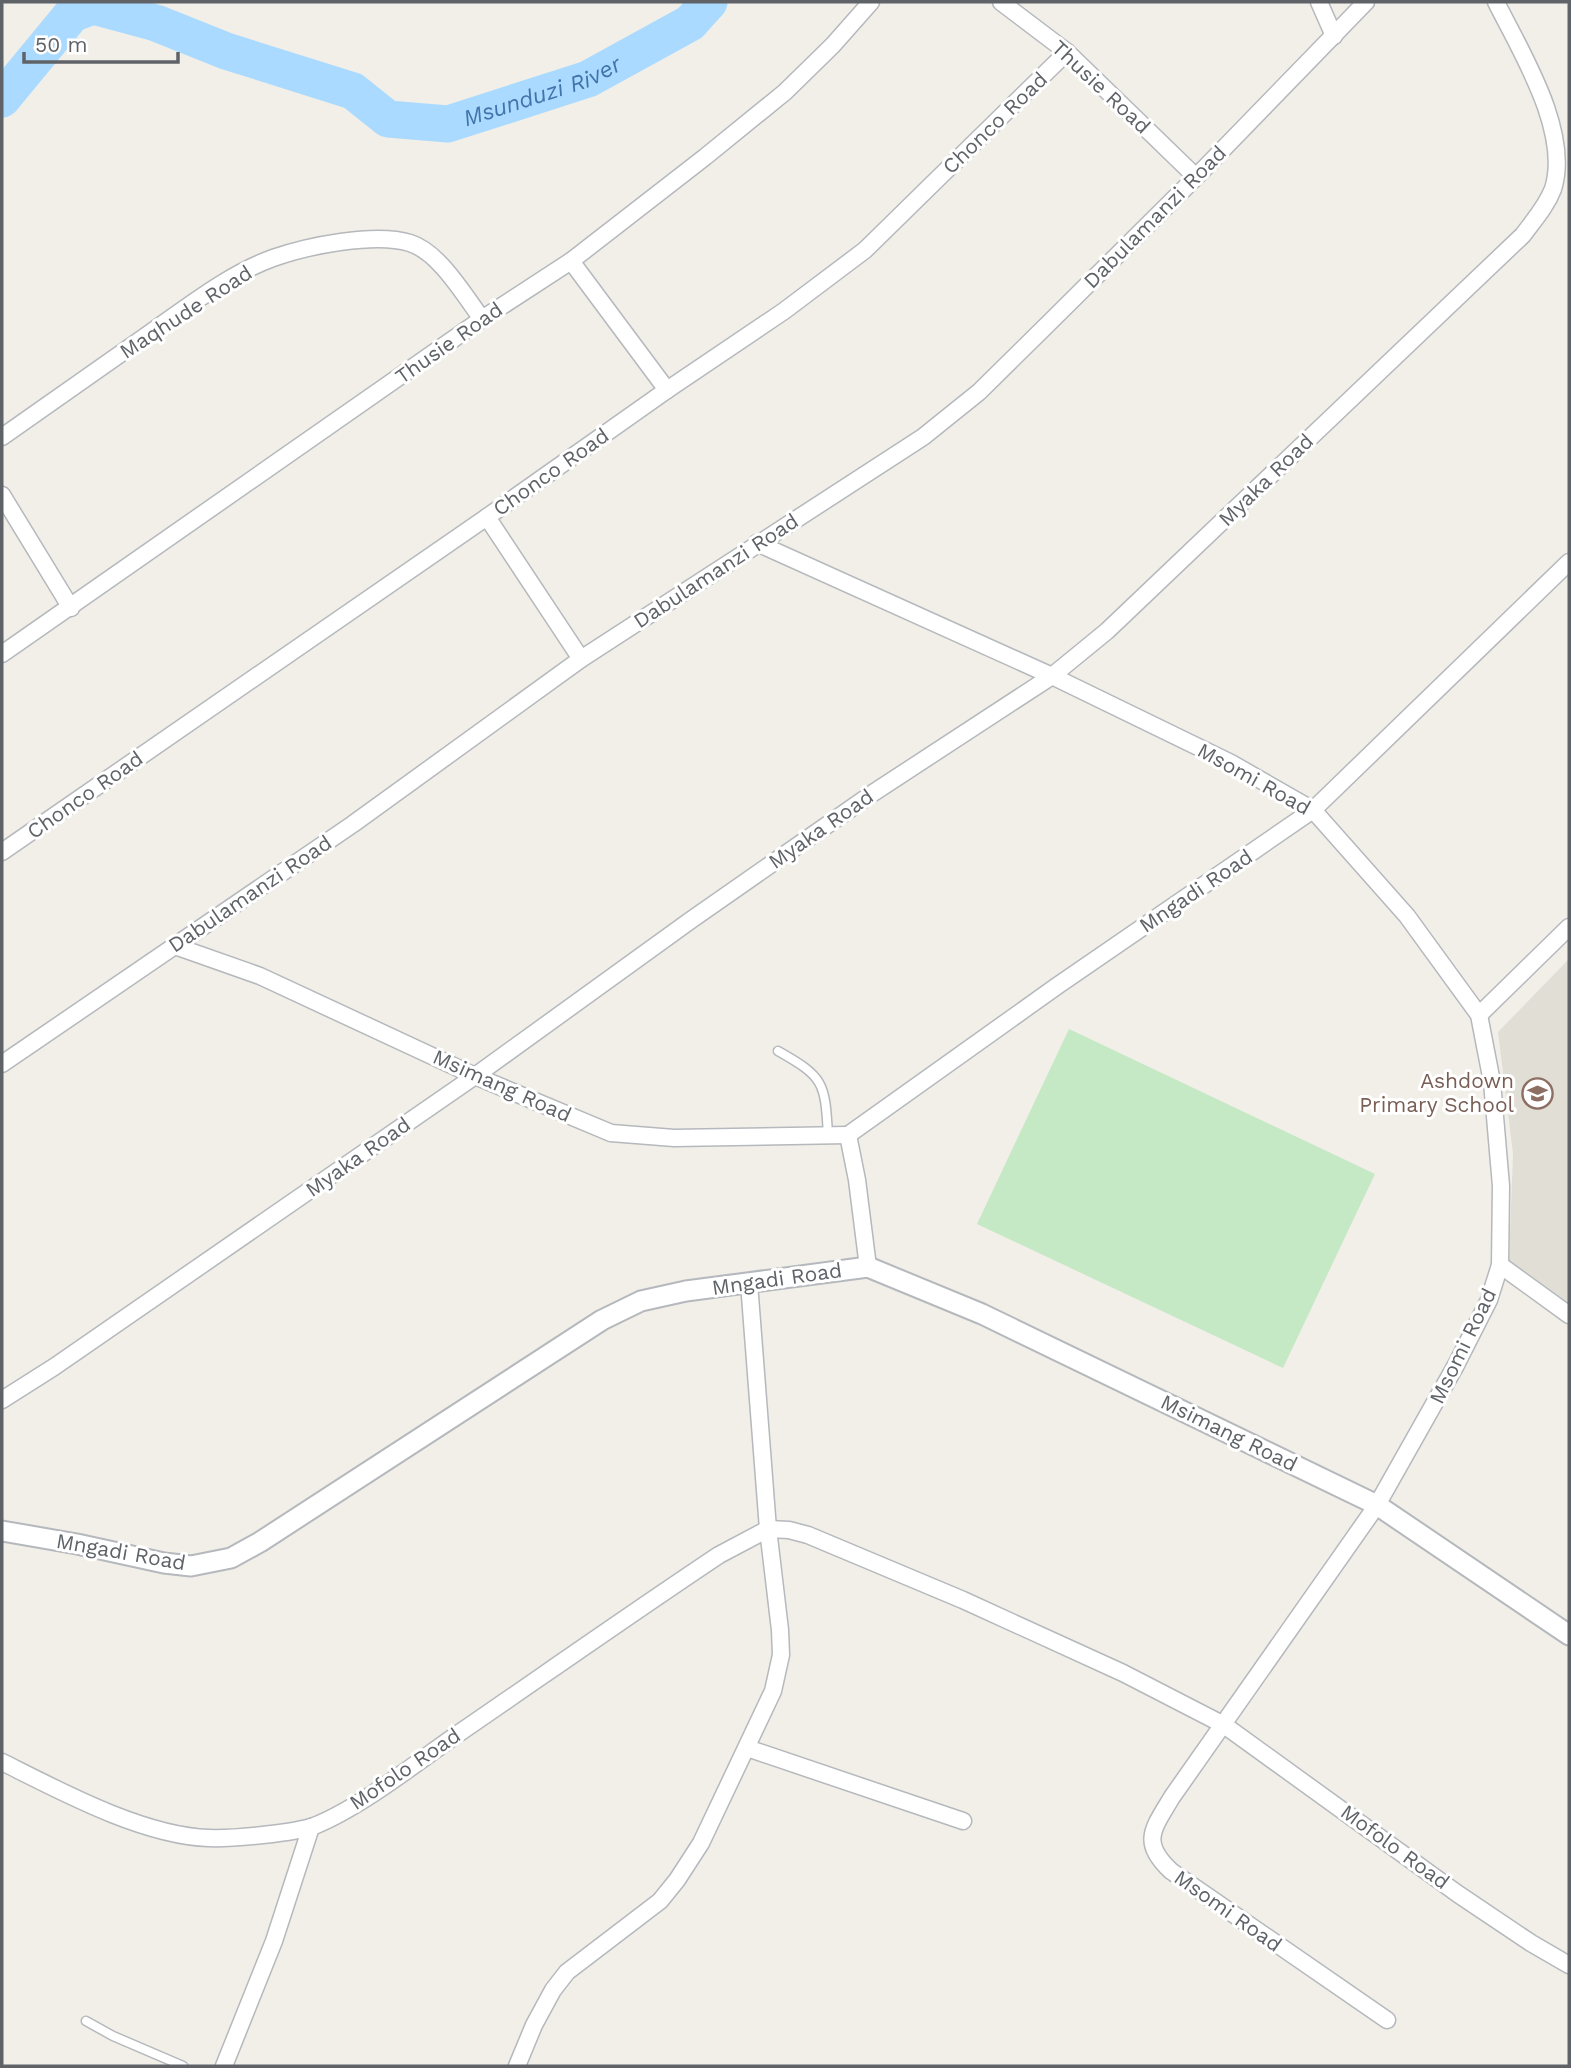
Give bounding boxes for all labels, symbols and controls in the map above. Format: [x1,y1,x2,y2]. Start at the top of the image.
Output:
scale bar [24,21,178,65]
text: 50 m [35,32,87,57]
street label: Thusie Road [1047,35,1156,139]
water label: Msunduzi River [460,50,627,132]
street label: Chonco Road [937,66,1052,179]
street label: Dabulamanzi Road [1078,140,1231,293]
street label: Maqhude Road [115,260,256,364]
street label: Thusie Road [390,296,507,389]
street label: Chonco Road [488,422,614,521]
street label: Myaka Road [1213,428,1318,531]
street label: Dabulamanzi Road [629,508,803,633]
street label: Msomi Road [1193,737,1315,820]
street label: Chonco Road [22,745,148,844]
street label: Myaka Road [764,783,878,874]
street label: Dabulamanzi Road [163,830,336,958]
street label: Mngadi Road [1134,844,1257,938]
street label: Msimang Road [429,1044,575,1127]
place label: Ashdown Primary School [1359,1068,1515,1117]
school or university icon: Ashdown Primary School [1520,1076,1554,1110]
street label: Myaka Road [301,1111,415,1202]
street label: Mngadi Road [710,1257,844,1300]
street label: Msomi Road [1424,1284,1501,1408]
street label: Msimang Road [1157,1389,1302,1476]
street label: Mngadi Road [54,1528,188,1575]
street label: Mofolo Road [345,1722,465,1815]
street label: Mofolo Road [1336,1799,1454,1894]
street label: Msomi Road [1170,1864,1287,1957]

